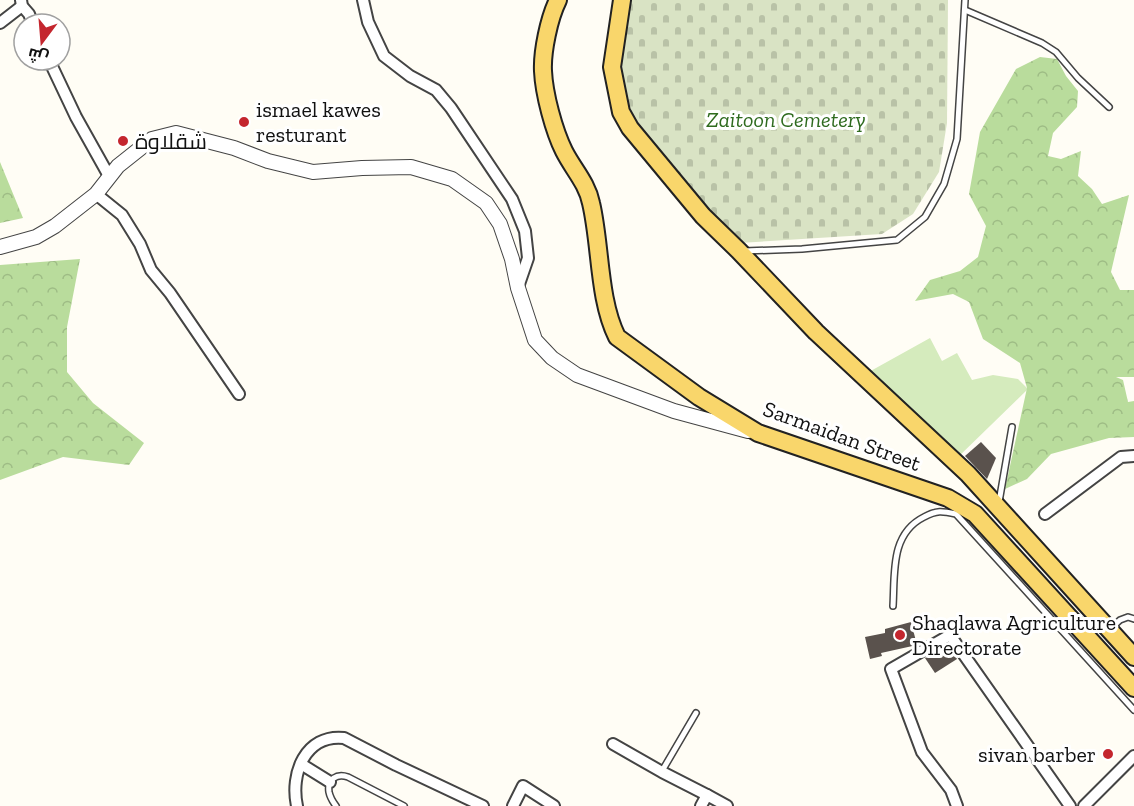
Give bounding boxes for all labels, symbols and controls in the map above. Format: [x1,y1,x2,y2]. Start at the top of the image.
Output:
north arrow [12,12,72,72]
text: ش [26,44,50,68]
place label: ismael kawes resturant [256,96,381,148]
park label: Zaitoon Cemetery [706,106,866,133]
marker: ismael kawes resturant [237,115,251,129]
place label: شقلاوة [135,128,207,155]
marker: شقلاوة [116,134,130,148]
street label: Sarmaidan Street [760,395,925,477]
place label: Shaqlawa Agriculture Directorate [912,609,1116,661]
marker: Shaqlawa Agriculture Directorate [893,628,907,642]
place label: sivan barber [978,741,1096,768]
marker: sivan barber [1101,747,1115,761]

